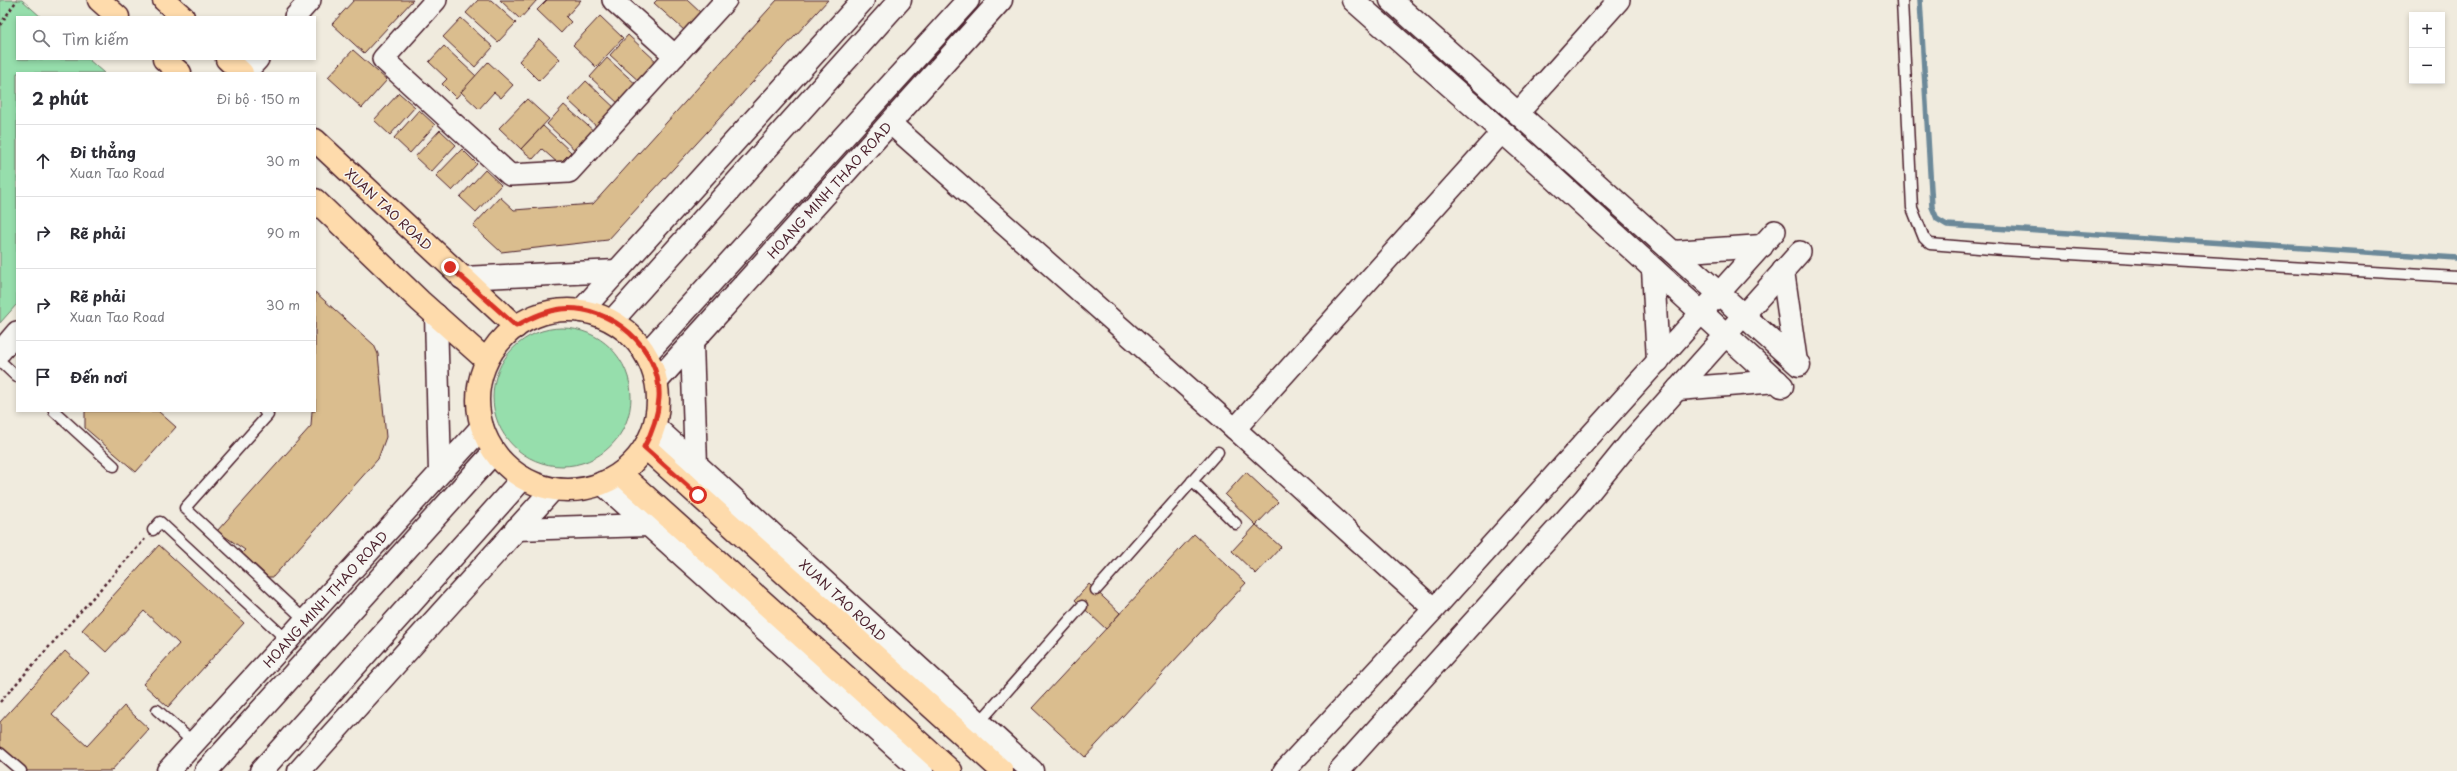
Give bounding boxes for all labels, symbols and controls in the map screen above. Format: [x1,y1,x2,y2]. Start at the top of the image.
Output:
map controls [2409,12,2445,84]
button: + [2409,12,2445,48]
search box [16,16,316,60]
icon: search [30,27,52,49]
text: Tìm kiếm [62,27,129,50]
button: − [2409,48,2445,84]
text: 2 phút [32,85,89,111]
text: Đi bộ · 150 m [217,89,300,108]
street label: HOANG MINH THAO ROAD [762,117,896,263]
text: Đi thẳng [70,140,136,163]
icon: ahead [32,150,54,172]
text: 30 m [266,151,300,170]
text: Xuan Tao Road [70,163,165,182]
street label: XUAN TAO ROAD [341,164,437,254]
text: Rẽ phải [70,221,126,244]
icon: right [32,222,54,244]
text: 90 m [267,223,300,242]
route end [441,258,459,276]
text: Rẽ phải [70,284,126,307]
icon: right [32,294,54,316]
text: 30 m [266,295,300,314]
text: Xuan Tao Road [70,307,165,326]
text: Đến nơi [70,365,127,388]
icon: arrive [32,366,54,388]
route start [689,486,707,504]
street label: HOANG MINH THAO ROAD [258,526,392,672]
street label: XUAN TAO ROAD [795,555,891,645]

